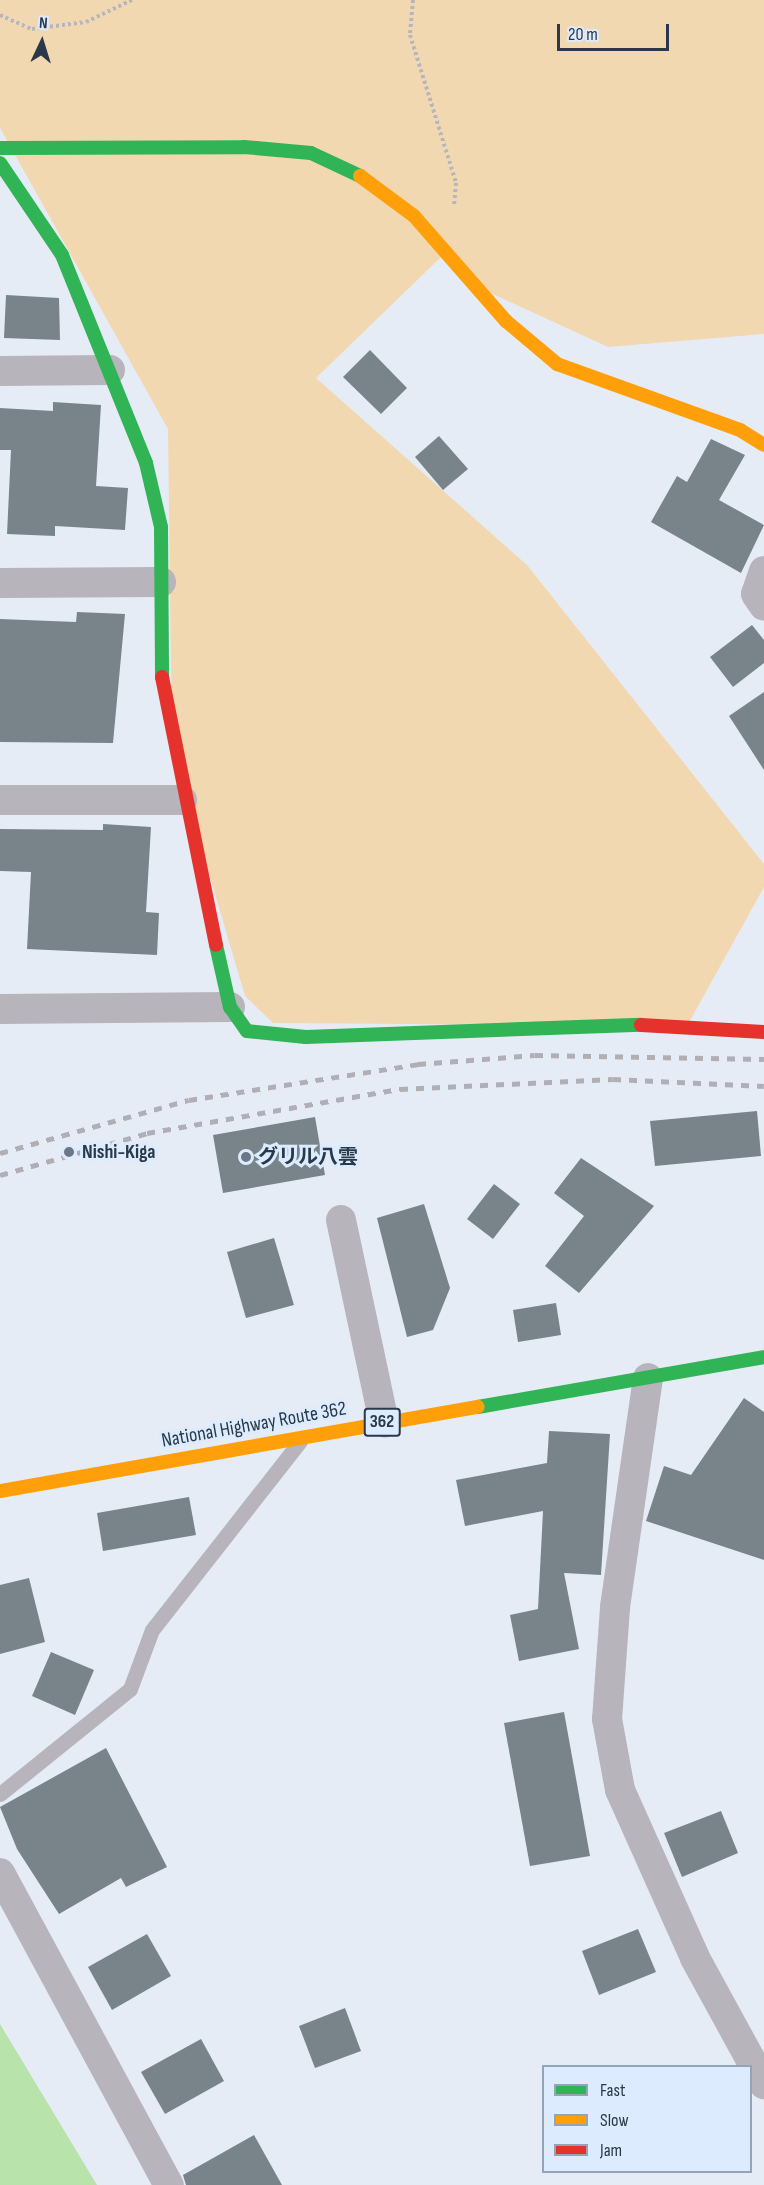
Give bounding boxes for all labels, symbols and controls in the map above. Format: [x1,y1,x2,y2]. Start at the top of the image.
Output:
north arrow [12,12,72,72]
scale bar [560,12,672,50]
text: N [38,14,48,33]
text: 20 m [568,24,598,45]
place label: Nishi-Kiga [82,1140,155,1164]
marker: Nishi-Kiga [60,1143,78,1161]
place label: グリル八雲 [258,1145,358,1169]
marker: グリル八雲 [239,1150,253,1164]
street label: National Highway Route 362 [160,1397,348,1453]
road number: 362 [362,1407,401,1437]
legend [542,2065,752,2173]
text: Fast [600,2080,625,2101]
text: Slow [600,2110,629,2131]
text: Jam [600,2140,622,2161]

